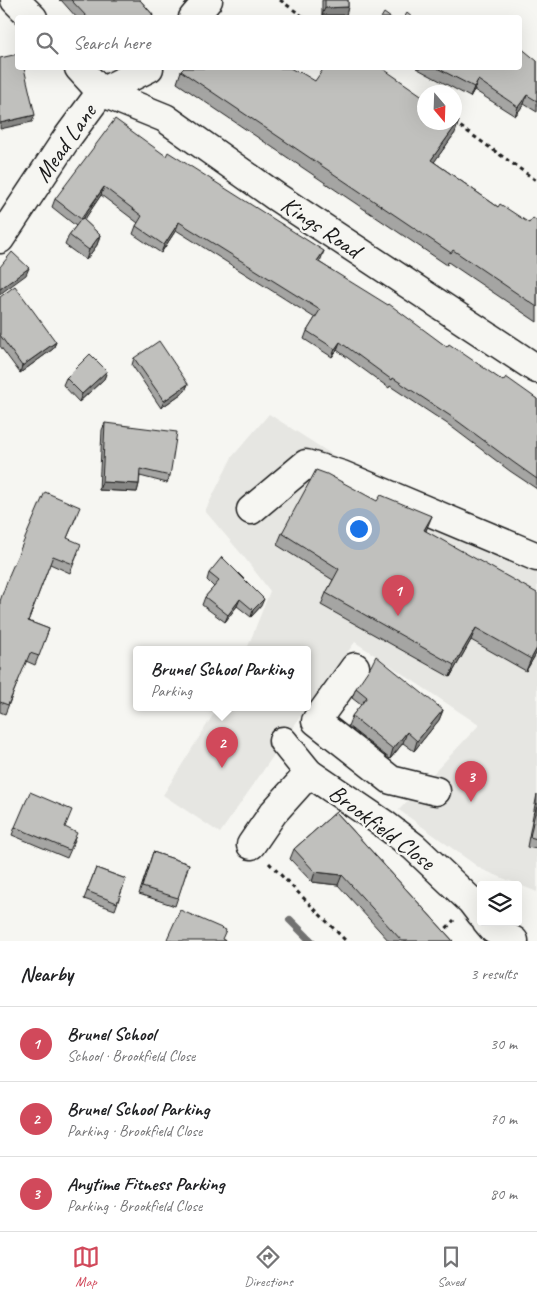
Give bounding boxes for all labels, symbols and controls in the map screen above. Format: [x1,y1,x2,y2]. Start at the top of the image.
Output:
search box [15,15,522,70]
icon: search [33,29,61,57]
text: Search here [73,31,150,55]
north arrow [417,85,462,130]
street label: Mead Lane [27,96,104,188]
street label: Kings Road [275,189,370,267]
your location [346,516,372,542]
pin: 1 [382,575,414,616]
popup [133,646,311,711]
text: Brunel School Parking [151,657,293,681]
text: Parking [151,681,192,701]
pin: 2 [206,727,238,768]
pin: 3 [455,761,487,802]
street label: Brookfield Close [323,777,443,878]
map controls [477,881,522,926]
button: layers [477,881,522,926]
text: Nearby [20,961,73,987]
text: 3 results [470,964,517,984]
text: Brunel School [67,1022,156,1046]
text: 1 [32,1034,40,1054]
text: 30 m [490,1034,517,1054]
text: School · Brookfield Close [67,1046,195,1066]
text: Brunel School Parking [67,1097,209,1121]
text: 2 [32,1109,40,1129]
text: 70 m [490,1109,517,1129]
text: Parking · Brookfield Close [67,1121,202,1141]
text: Anytime Fitness Parking [67,1172,224,1196]
text: 3 [32,1184,40,1204]
text: 80 m [490,1184,517,1204]
text: Parking · Brookfield Close [67,1196,202,1216]
tab: Map [72,1243,100,1290]
tab: Directions [244,1243,293,1290]
tab: Saved [437,1243,465,1290]

